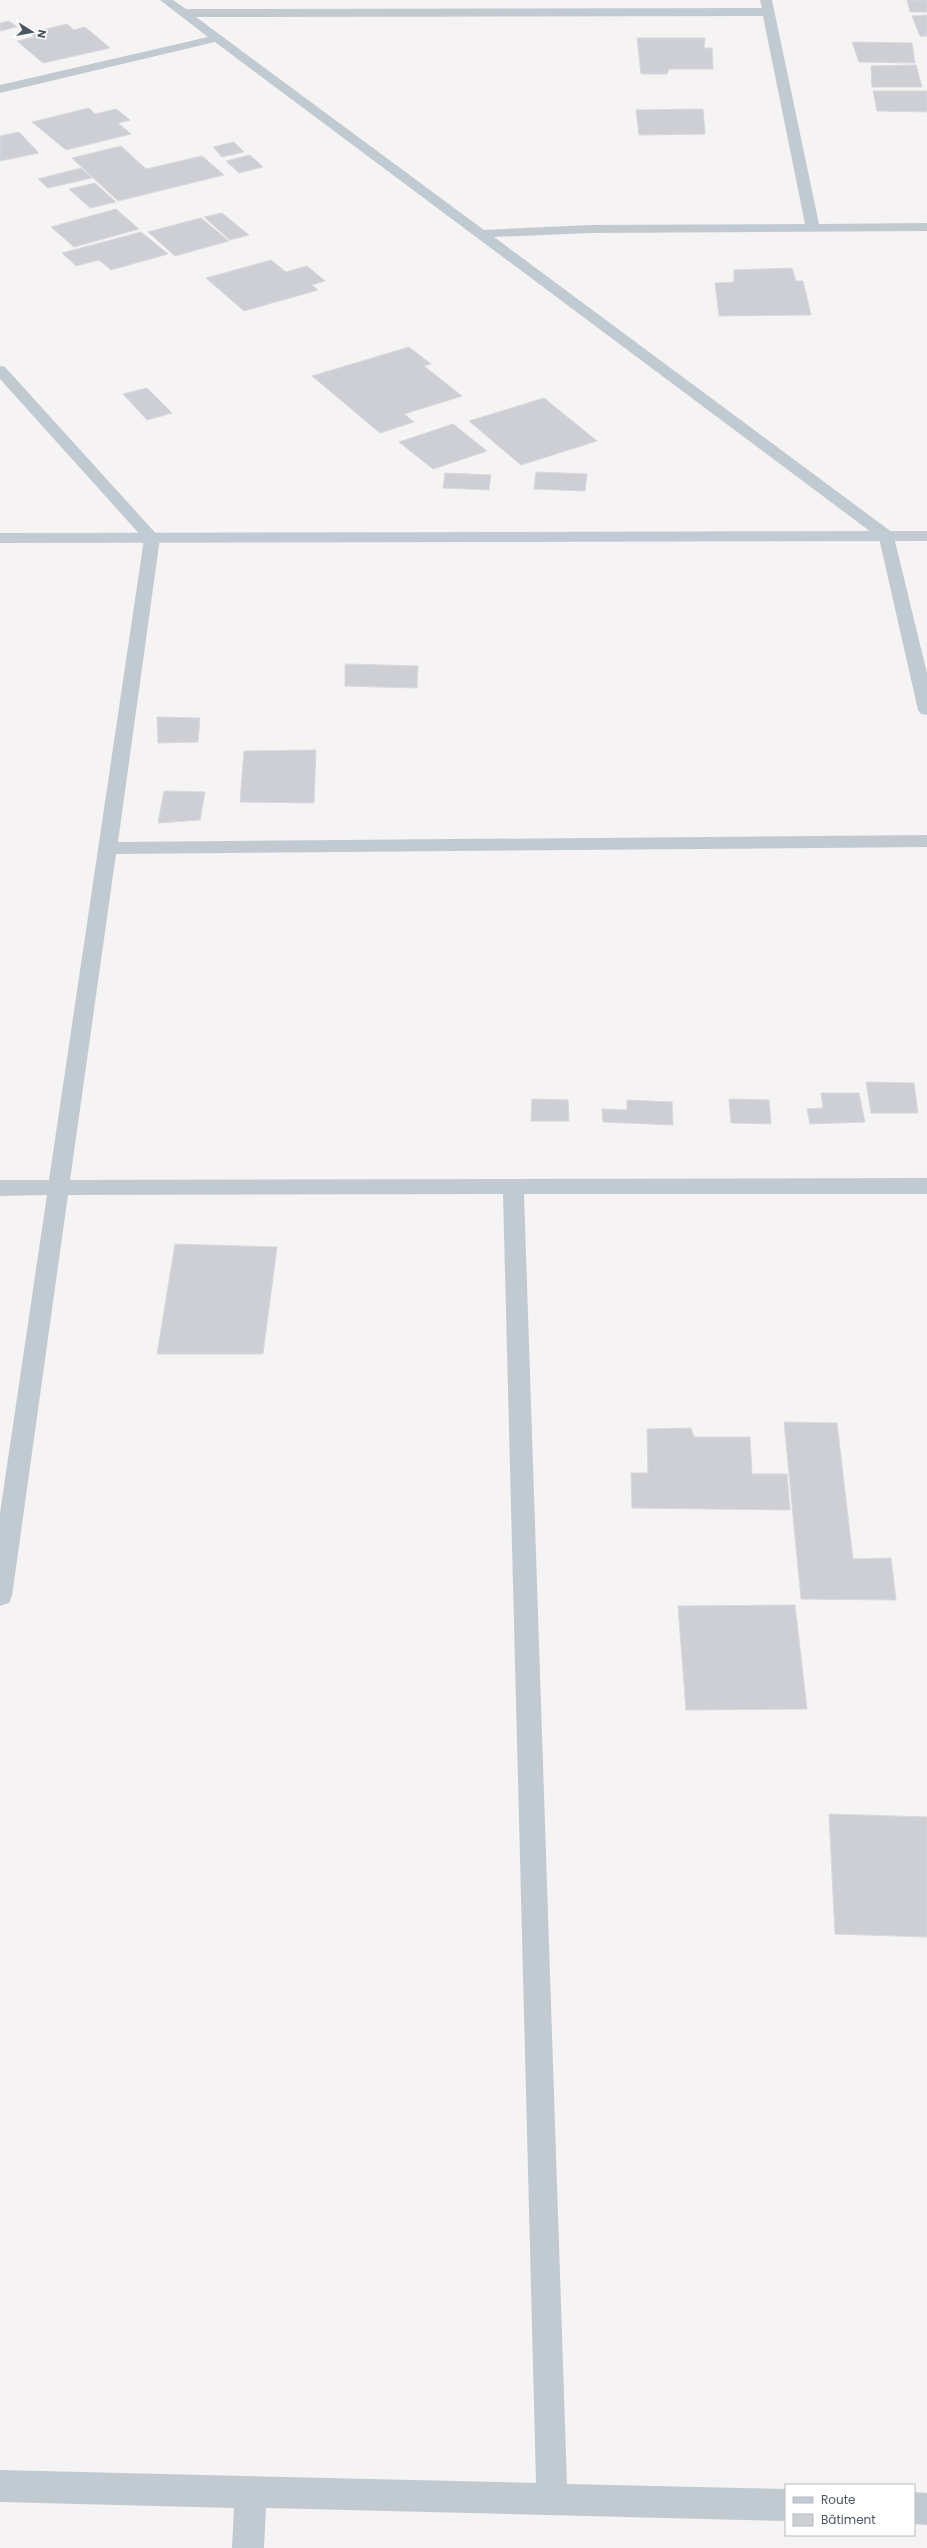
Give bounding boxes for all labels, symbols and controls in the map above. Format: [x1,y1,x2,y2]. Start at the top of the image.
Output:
north arrow [12,12,52,52]
text: N [33,28,50,39]
legend [785,2484,915,2536]
text: Route [821,2491,855,2508]
text: Bâtiment [821,2511,876,2528]

